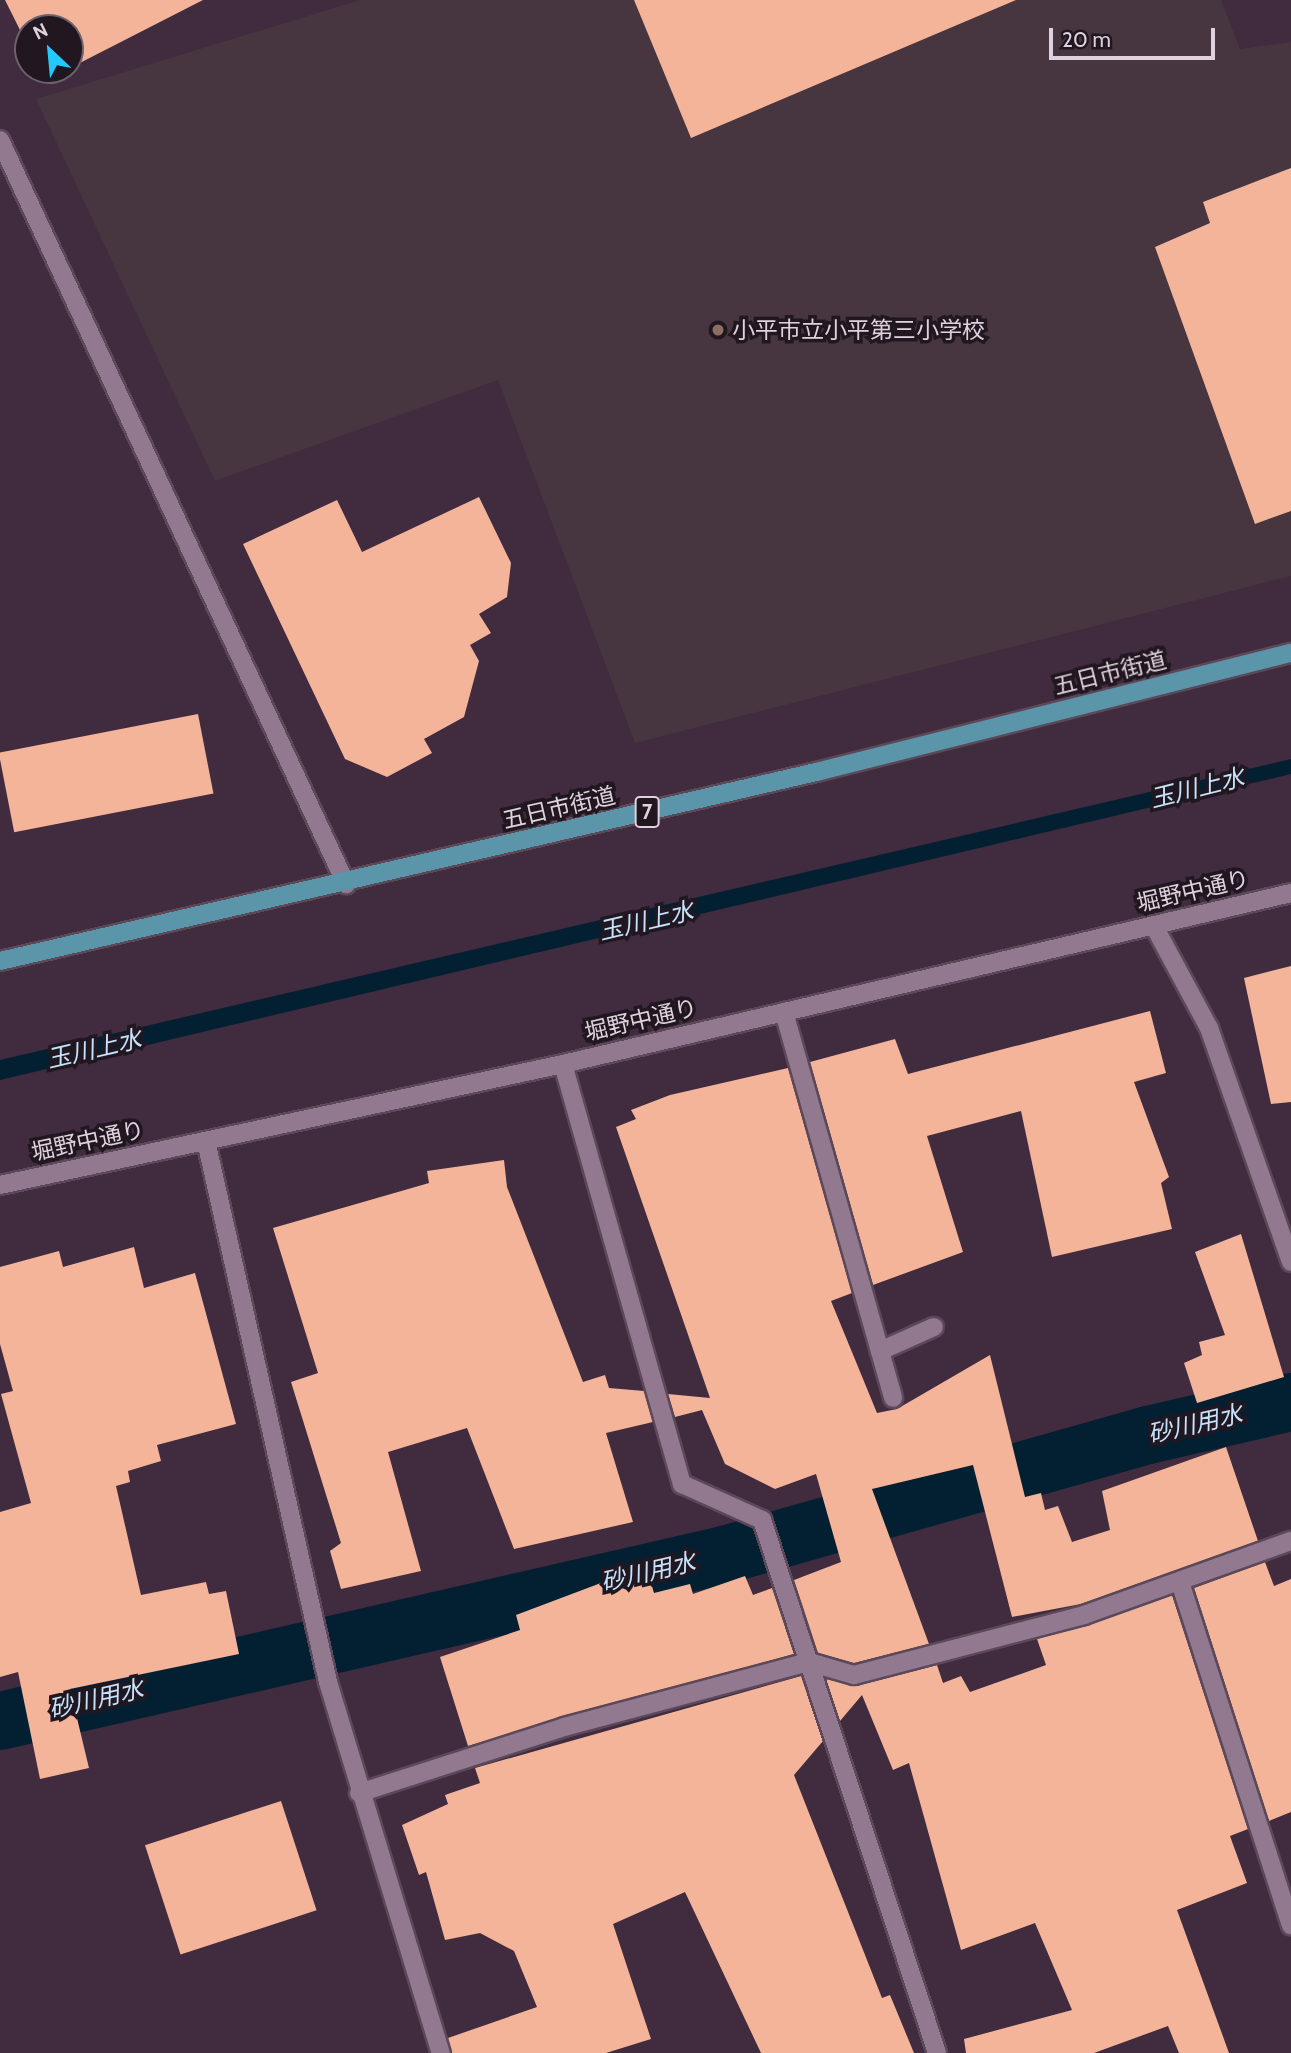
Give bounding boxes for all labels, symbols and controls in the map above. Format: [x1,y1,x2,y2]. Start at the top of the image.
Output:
north arrow [14,14,84,84]
scale bar [1053,14,1219,58]
text: N [29,18,52,45]
text: 20 m [1062,27,1111,52]
place label: 小平市立小平第三小学校 [732,316,985,344]
marker: 小平市立小平第三小学校 [710,322,726,338]
street label: 五日市街道 [1051,646,1169,700]
water label: 玉川上水 [1147,762,1247,814]
street label: 五日市街道 [500,782,618,834]
road number: 7 [633,794,661,830]
street label: 堀野中通り [1134,865,1252,917]
water label: 玉川上水 [596,896,696,946]
street label: 堀野中通り [582,994,700,1046]
water label: 玉川上水 [44,1024,144,1074]
street label: 堀野中通り [29,1116,147,1166]
water label: 砂川用水 [1145,1399,1245,1449]
water label: 砂川用水 [598,1547,698,1597]
water label: 砂川用水 [46,1674,146,1724]

